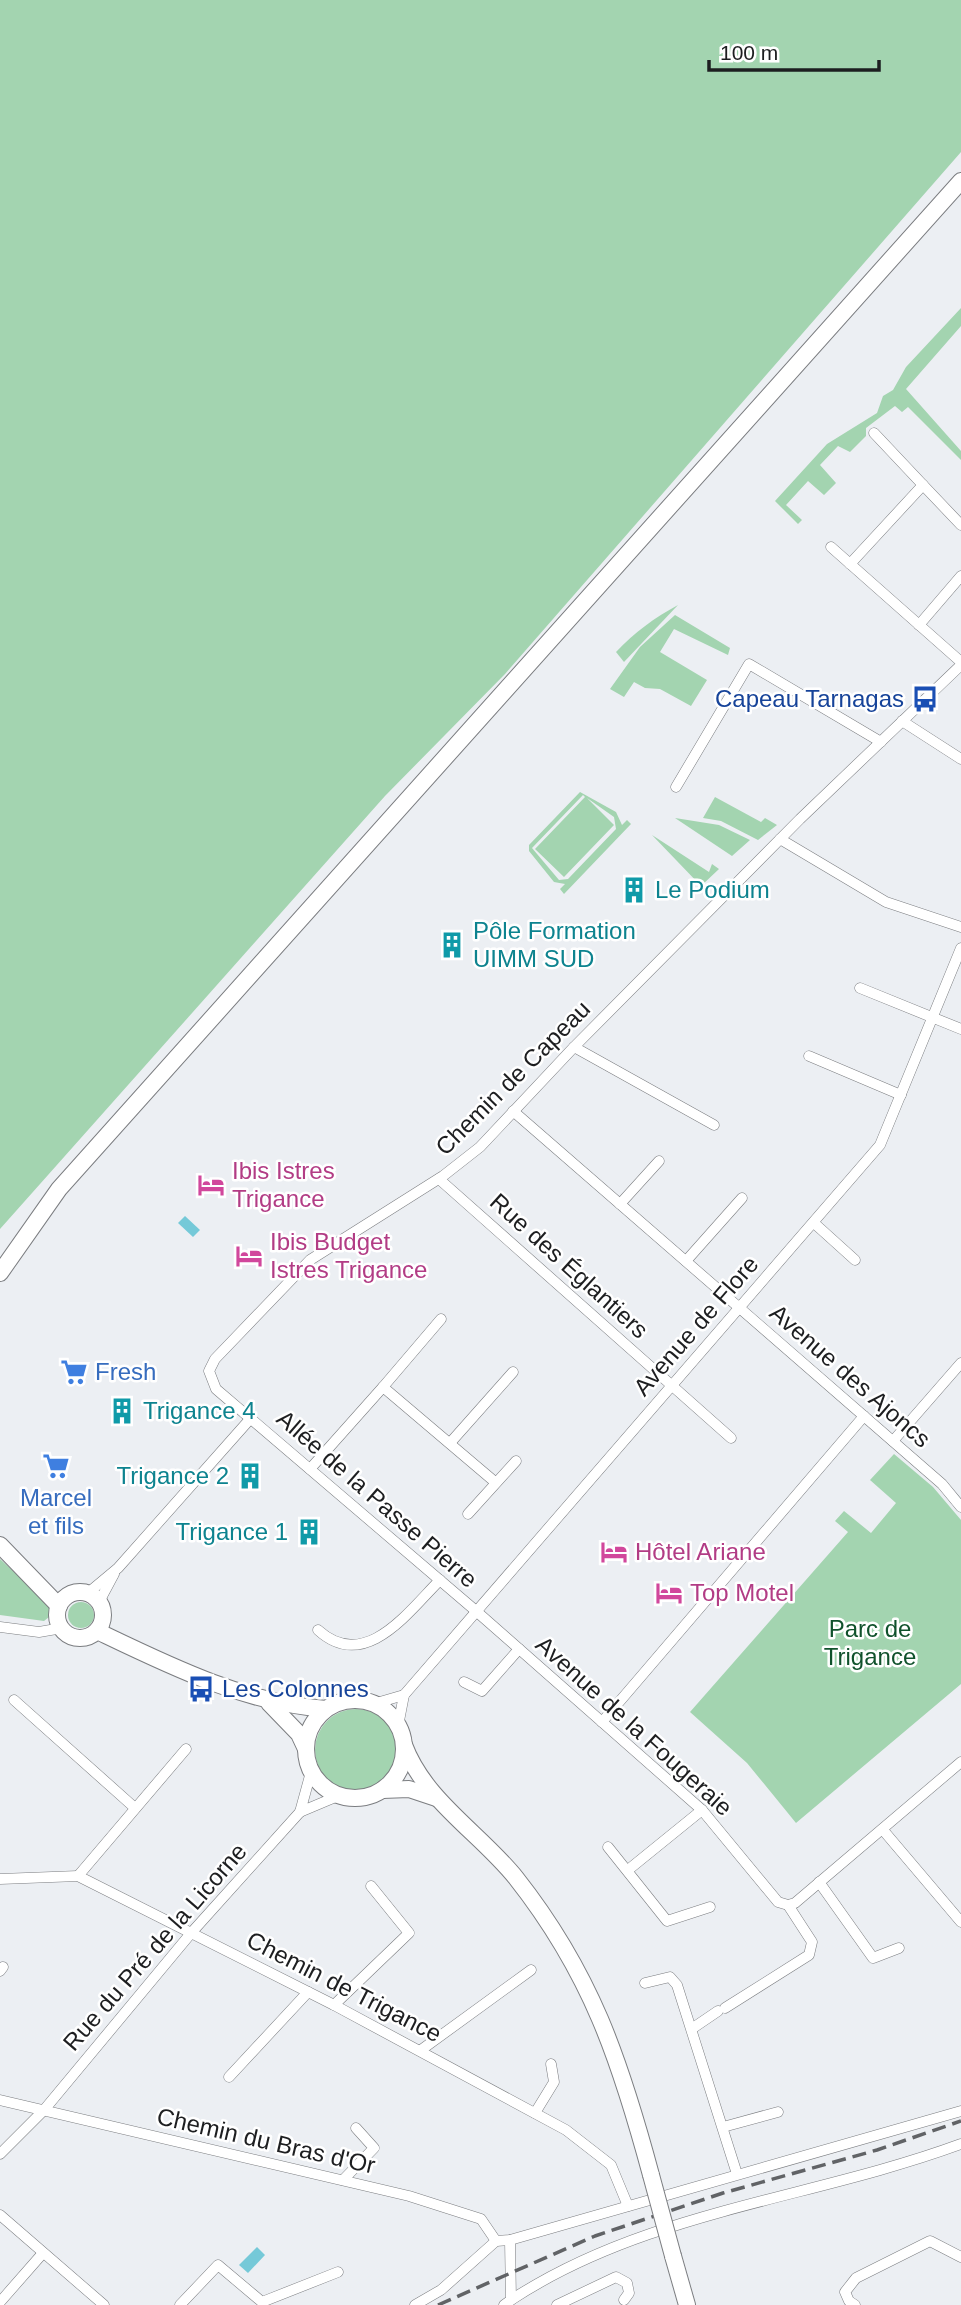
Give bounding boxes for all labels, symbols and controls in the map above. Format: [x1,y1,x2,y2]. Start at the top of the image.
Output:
scale bar [709,28,879,72]
text: 100 m [720,41,778,64]
bus stop icon: Capeau Tarnagas [910,684,940,714]
place label: Capeau Tarnagas [715,685,904,712]
building icon: Le Podium [619,875,649,905]
place label: Le Podium [655,876,770,903]
place label: Pôle Formation UIMM SUD [473,917,636,972]
building icon: Pôle Formation UIMM SUD [437,930,467,960]
street label: Chemin de Capeau [430,995,595,1160]
place label: Ibis Istres Trigance [232,1157,335,1212]
hotel icon: Ibis Istres Trigance [196,1170,226,1200]
street label: Rue des Églantiers [485,1188,654,1344]
place label: Ibis Budget Istres Trigance [270,1228,427,1283]
hotel icon: Ibis Budget Istres Trigance [234,1241,264,1271]
street label: Avenue de Flore [628,1251,763,1401]
street label: Avenue des Ajoncs [765,1299,936,1453]
supermarket icon: Fresh [59,1357,89,1387]
place label: Fresh [95,1358,156,1385]
building icon: Trigance 4 [107,1396,137,1426]
place label: Trigance 4 [143,1397,256,1424]
street label: Allée de la Passe Pierre [272,1404,483,1593]
supermarket icon: Marcel et fils [41,1451,71,1481]
building icon: Trigance 2 [235,1461,265,1491]
place label: Trigance 2 [117,1462,229,1489]
place label: Marcel et fils [20,1484,92,1539]
building icon: Trigance 1 [294,1517,324,1547]
place label: Trigance 1 [176,1518,288,1545]
hotel icon: Hôtel Ariane [599,1537,629,1567]
place label: Hôtel Ariane [635,1538,766,1565]
hotel icon: Top Motel [654,1578,684,1608]
place label: Top Motel [690,1579,794,1606]
park label: Parc de Trigance [824,1615,916,1670]
street label: Avenue de la Fougeraie [531,1630,738,1821]
bus stop icon: Les Colonnes [186,1674,216,1704]
place label: Les Colonnes [222,1675,369,1702]
street label: Rue du Pré de la Licorne [57,1838,252,2056]
street label: Chemin de Trigance [242,1926,446,2047]
street label: Chemin du Bras d'Or [154,2102,378,2179]

